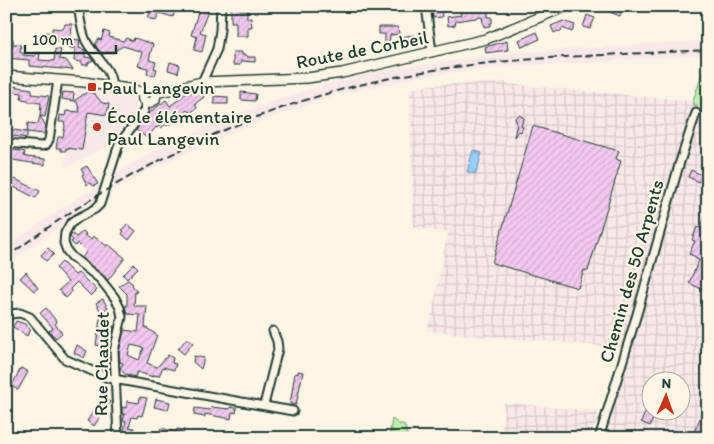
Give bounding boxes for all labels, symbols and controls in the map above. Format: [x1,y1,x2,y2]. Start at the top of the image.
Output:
scale bar [25,22,116,54]
street label: Route de Corbeil [294,25,431,74]
text: 100 m [32,31,74,49]
place label: Paul Langevin [102,76,214,99]
marker: Paul Langevin [86,81,98,93]
place label: École élémentaire Paul Langevin [107,105,252,150]
marker: École élémentaire Paul Langevin [91,121,103,133]
street label: Chemin des 50 Arpents [594,177,669,365]
street label: Rue Chaudet [89,312,114,416]
north arrow [642,372,692,422]
text: N [661,375,671,392]

